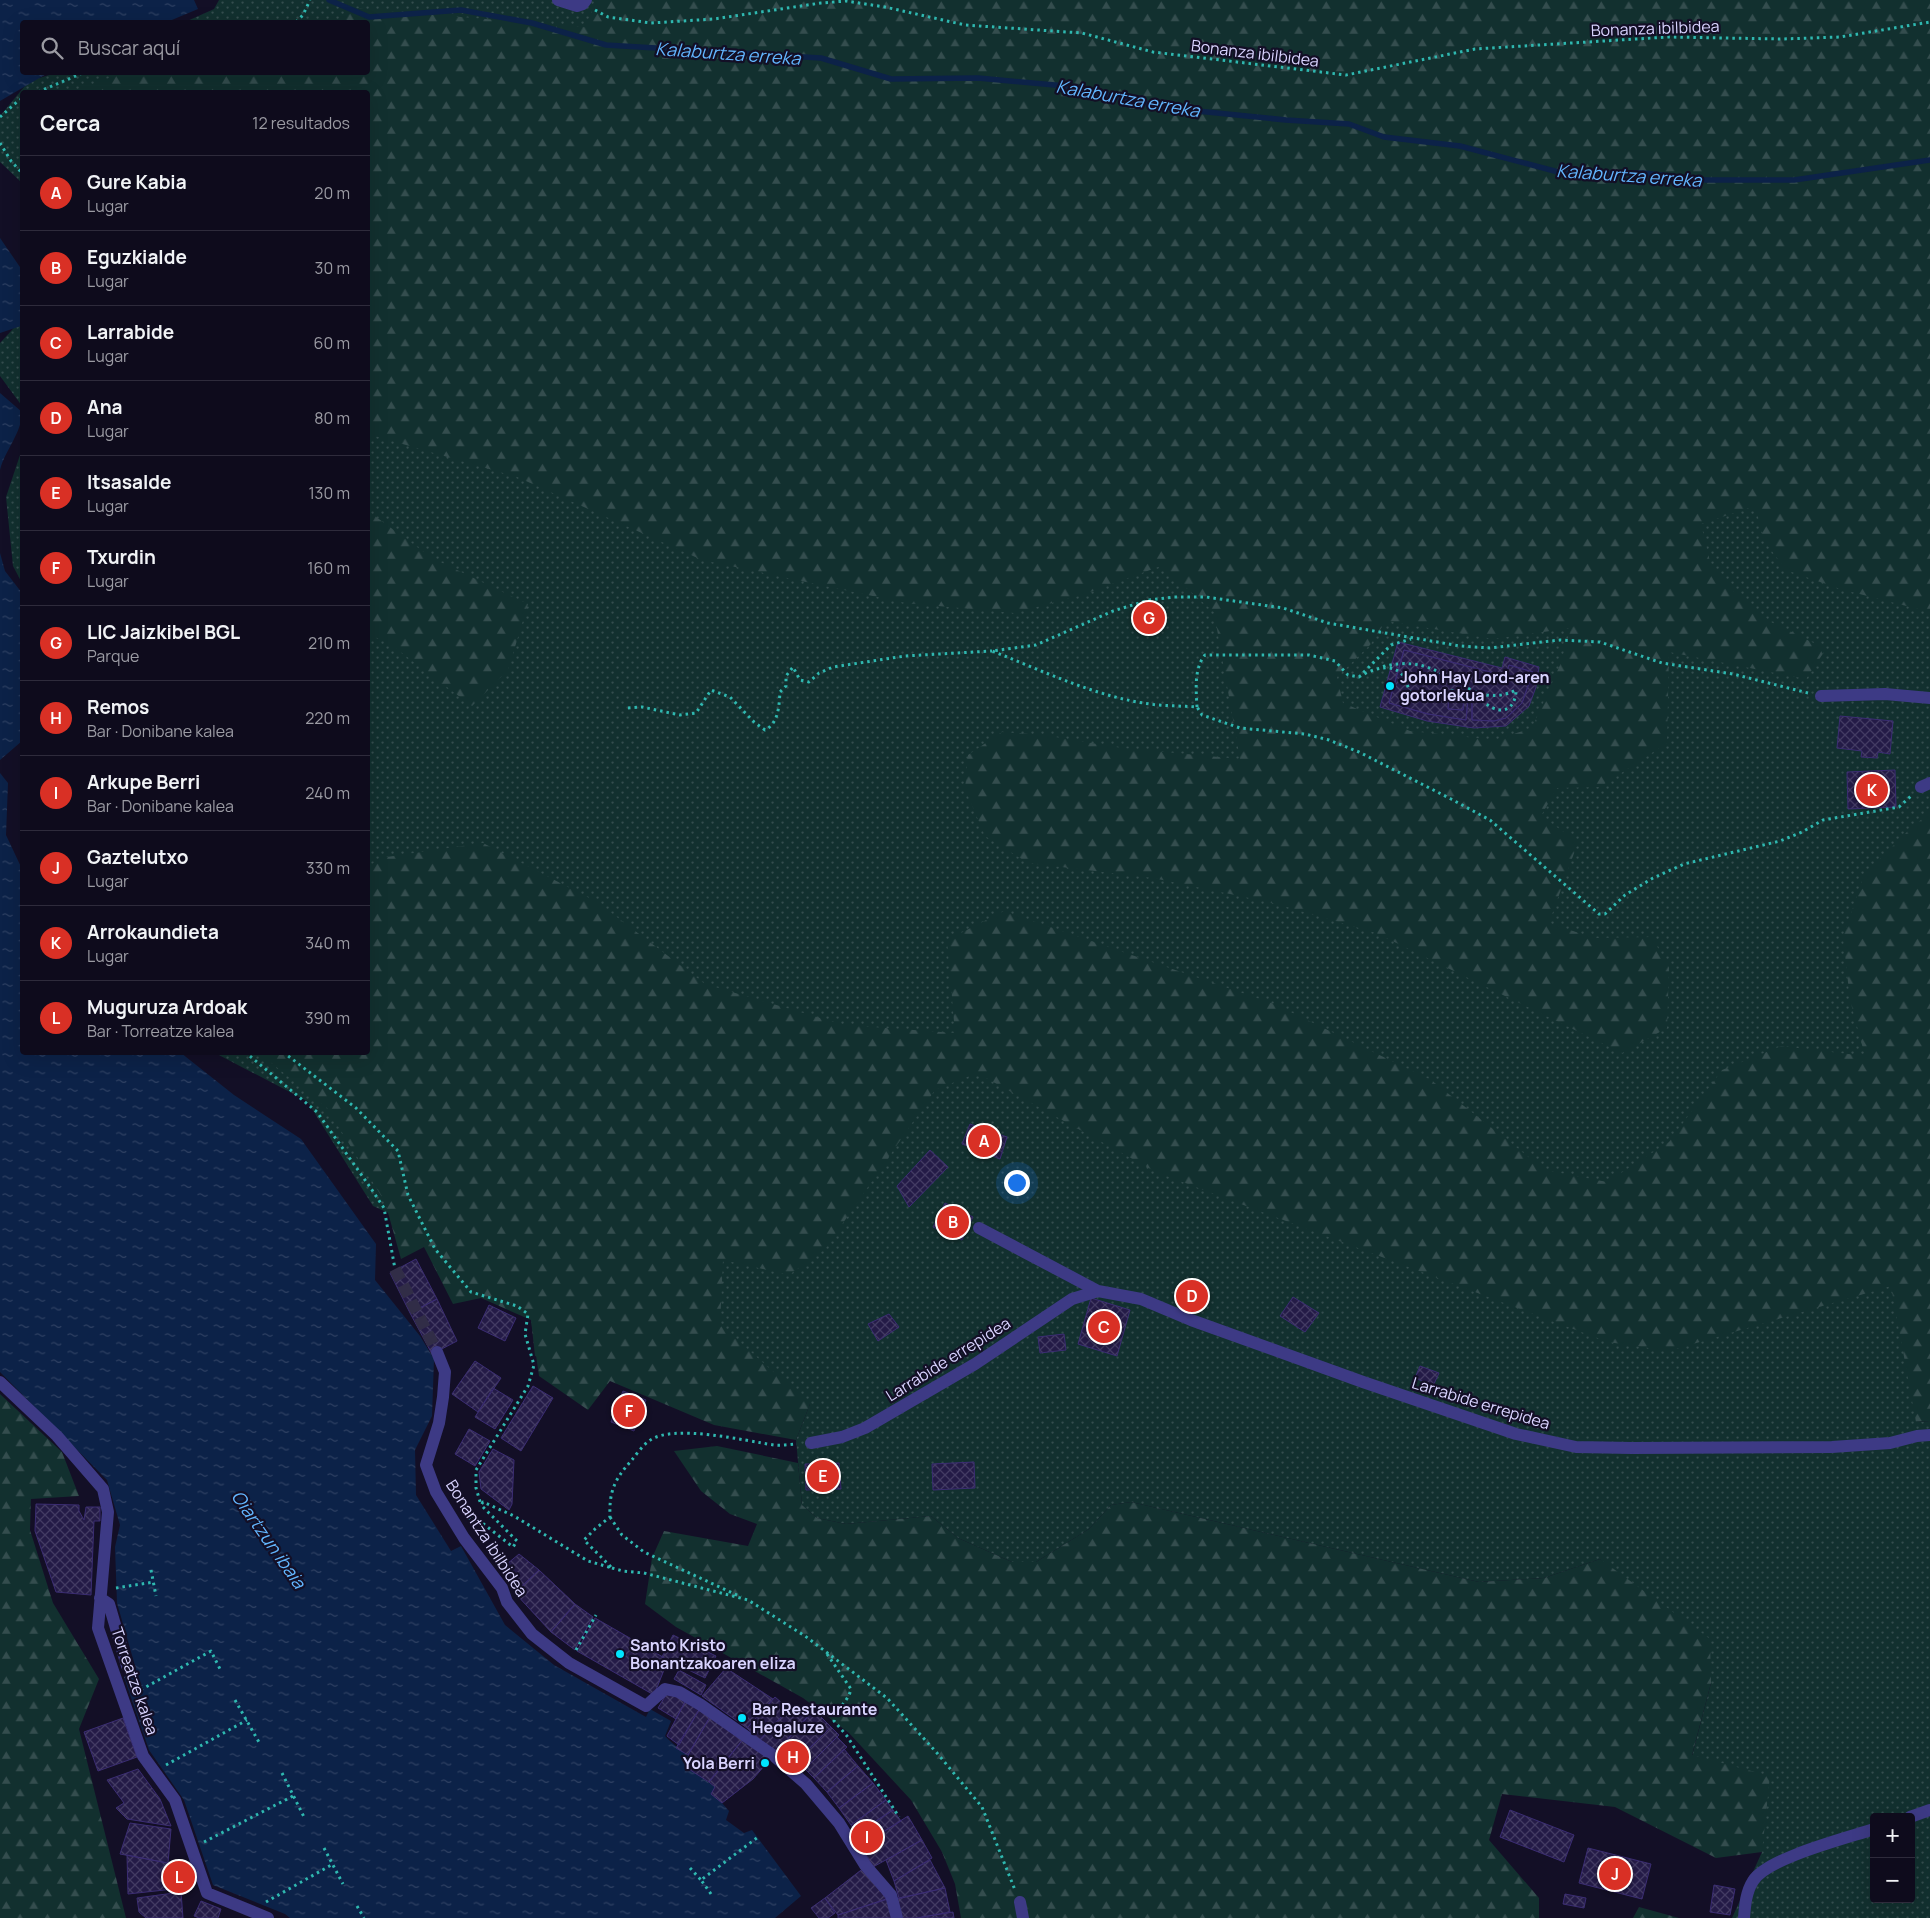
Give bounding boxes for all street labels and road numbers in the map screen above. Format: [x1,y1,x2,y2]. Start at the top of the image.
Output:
street label: Bonanza ibilbidea [1590,15,1720,41]
street label: Bonanza ibilbidea [1190,34,1320,72]
street label: Larrabide errepidea [882,1312,1014,1406]
street label: Larrabide errepidea [1409,1372,1553,1434]
street label: Bonantza ibilbidea [441,1475,533,1601]
street label: Torreatze kalea [106,1624,164,1738]

